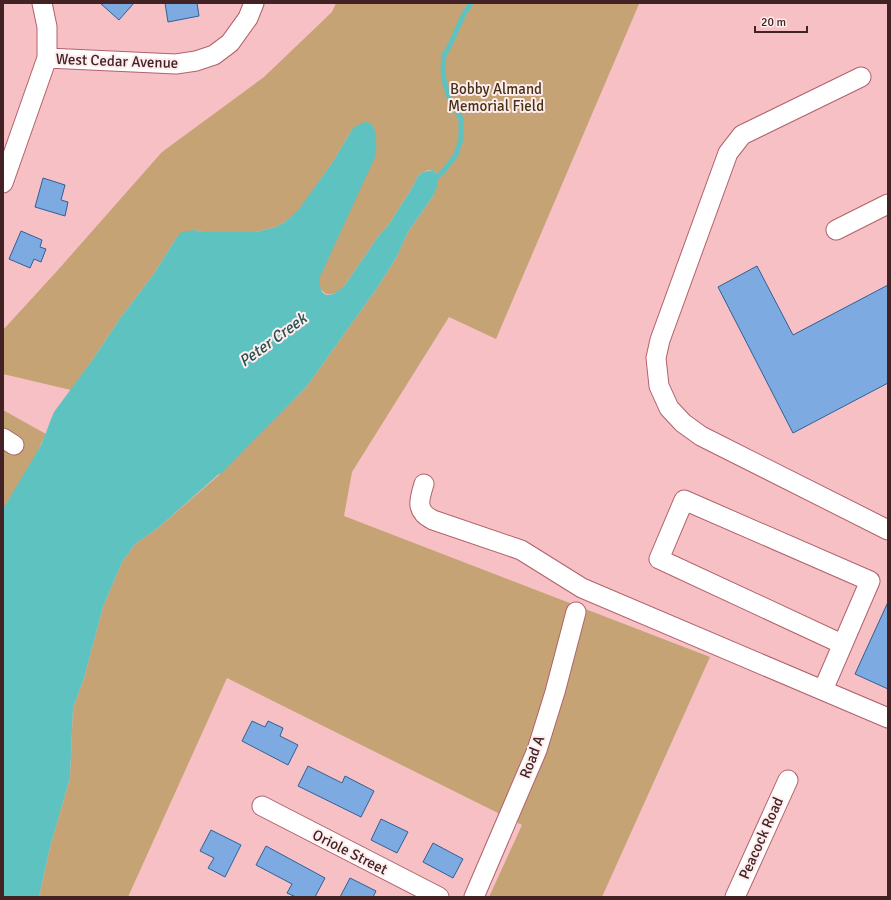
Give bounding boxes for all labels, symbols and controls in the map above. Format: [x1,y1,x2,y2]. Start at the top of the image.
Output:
scale bar [755,8,807,34]
text: 20 m [761,15,786,30]
street label: West Cedar Avenue [55,50,179,72]
park label: Bobby Almand Memorial Field [448,80,544,115]
water label: Peter Creek [235,308,312,371]
street label: Road A [516,733,548,781]
street label: Peacock Road [735,794,787,882]
street label: Oriole Street [310,825,390,879]

